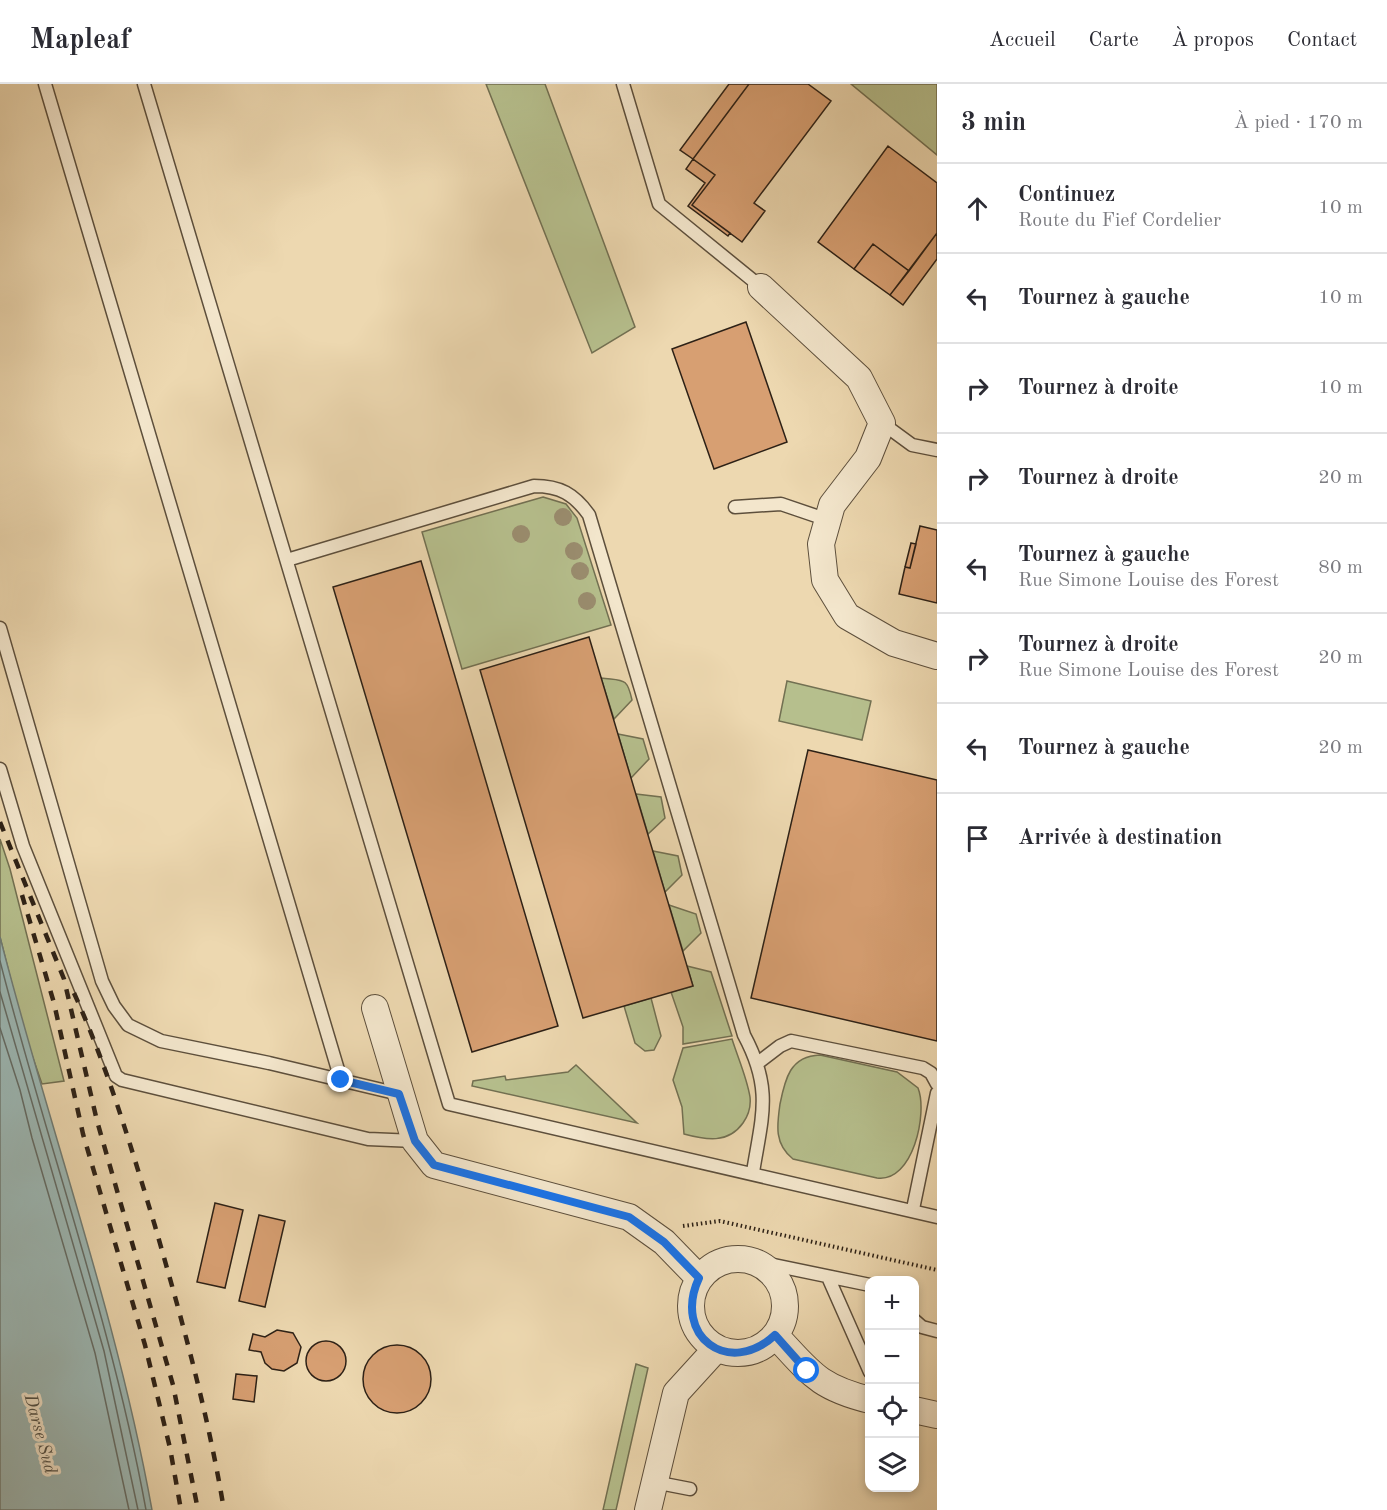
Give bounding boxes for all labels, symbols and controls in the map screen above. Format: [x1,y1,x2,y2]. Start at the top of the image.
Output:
text: Mapleaf [30,27,130,55]
text: Accueil [989,30,1056,51]
text: Carte [1089,30,1139,51]
text: À propos [1172,30,1254,51]
text: Contact [1287,30,1357,51]
text: 3 min [961,110,1026,136]
text: À pied · 170 m [1234,113,1363,133]
text: Continuez [1018,184,1115,206]
icon: ahead [961,192,994,225]
text: 10 m [1318,198,1363,218]
text: Route du Fief Cordelier [1018,211,1221,231]
icon: left [961,282,994,315]
text: Tournez à gauche [1018,287,1190,309]
text: 10 m [1318,288,1363,308]
icon: right [961,372,994,405]
text: Tournez à droite [1018,377,1179,399]
text: 10 m [1318,378,1363,398]
icon: right [961,462,994,495]
text: Tournez à droite [1018,467,1179,489]
text: 20 m [1318,468,1363,488]
text: Tournez à gauche [1018,544,1190,566]
icon: left [961,552,994,585]
text: 80 m [1318,558,1363,578]
text: Rue Simone Louise des Forest [1018,571,1279,591]
text: Tournez à droite [1018,634,1179,656]
icon: right [961,642,994,675]
text: 20 m [1318,648,1363,668]
text: Rue Simone Louise des Forest [1018,661,1279,681]
icon: left [961,732,994,765]
text: Tournez à gauche [1018,737,1190,759]
text: 20 m [1318,738,1363,758]
icon: arrive [961,822,994,855]
text: Arrivée à destination [1018,827,1222,849]
route end [327,1066,353,1092]
map controls [865,1276,919,1492]
button: + [865,1276,919,1330]
button: − [865,1330,919,1384]
route start [793,1357,819,1383]
button: locate [865,1384,919,1438]
water label: Darse Sud [20,1391,59,1476]
button: layers [865,1438,919,1492]

